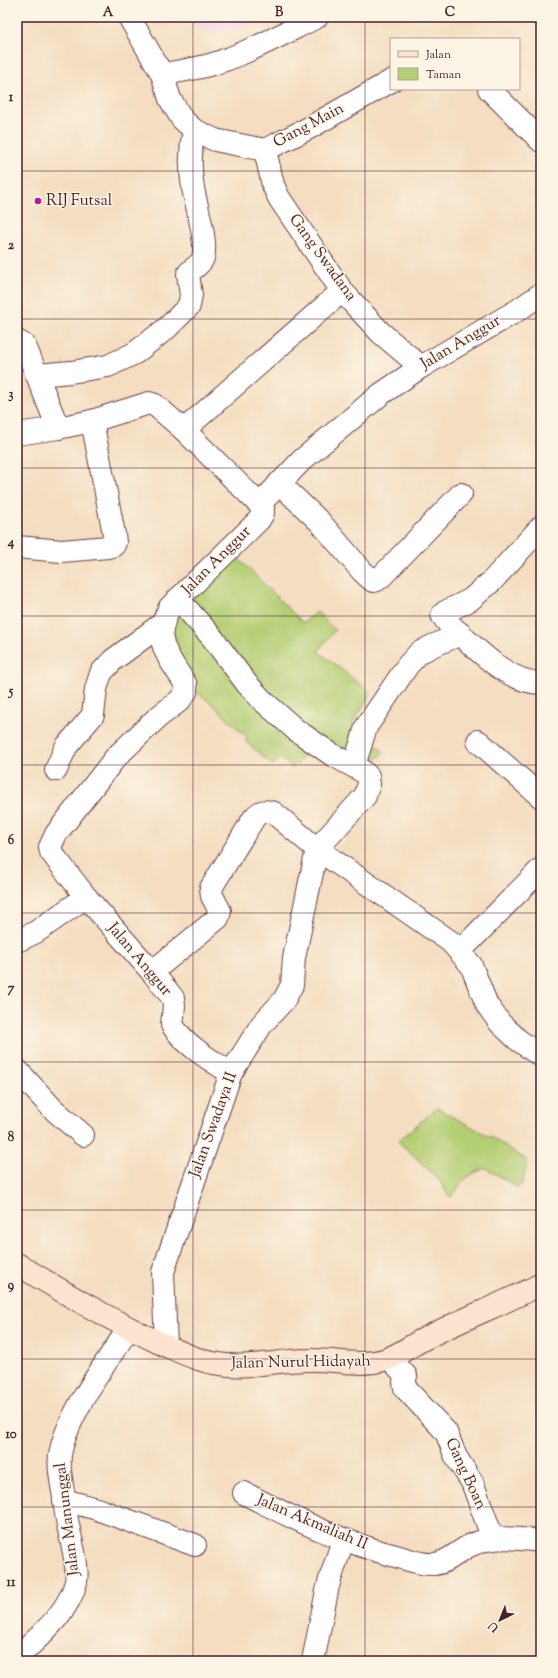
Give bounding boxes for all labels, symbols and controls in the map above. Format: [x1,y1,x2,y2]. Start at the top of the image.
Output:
text: A [103,4,114,22]
text: B [275,4,284,22]
text: C [445,4,455,22]
legend [390,38,520,90]
text: Jalan [425,46,451,64]
text: Taman [426,66,461,84]
text: 1 [9,89,14,107]
street label: Gang Main [270,98,349,154]
place label: RIJ Futsal [46,190,113,213]
marker: RIJ Futsal [33,196,43,206]
street label: Gang Swadana [282,210,362,307]
text: 2 [8,237,15,255]
street label: Jalan Anggur [416,310,505,376]
text: 3 [8,386,14,404]
street label: Jalan Anggur [176,521,257,602]
text: 4 [7,534,15,552]
text: 5 [8,683,14,701]
text: 6 [8,832,15,850]
street label: Jalan Anggur [101,917,177,1002]
text: 7 [8,980,15,998]
street label: Jalan Swadaya II [184,1069,244,1182]
text: 8 [8,1129,15,1147]
text: 9 [8,1277,15,1295]
street label: Jalan Nurul Hidayah [230,1350,372,1376]
text: 10 [5,1426,17,1444]
street label: Gang Boan [438,1434,492,1514]
street label: Jalan Manunggal [50,1460,86,1578]
street label: Jalan Akmaliah II [252,1489,371,1557]
text: 11 [7,1574,16,1592]
north arrow [480,1600,520,1640]
text: U [485,1618,503,1636]

